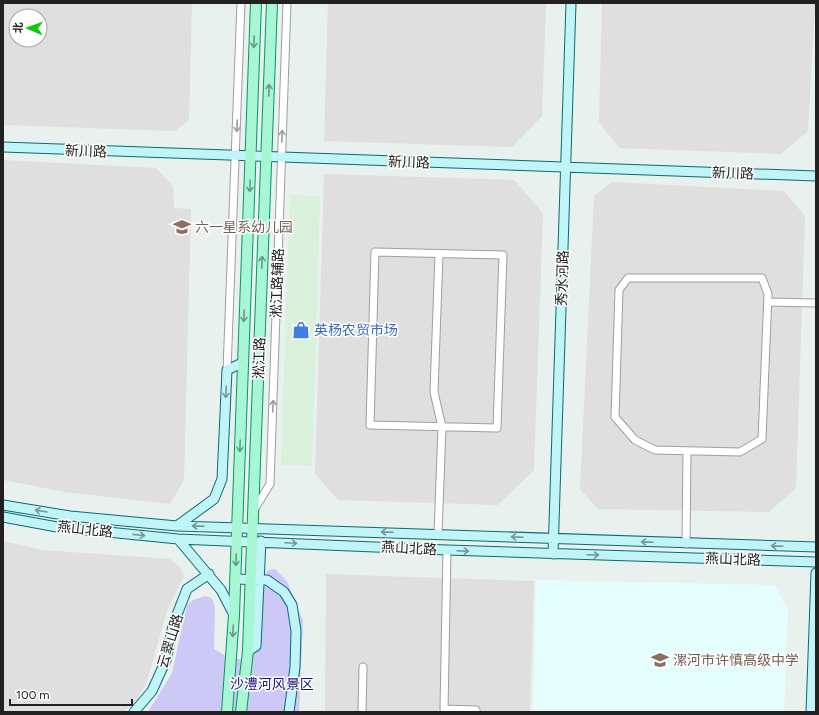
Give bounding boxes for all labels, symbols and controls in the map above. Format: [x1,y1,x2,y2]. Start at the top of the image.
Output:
north arrow [8,8,48,48]
text: 北 [12,22,25,33]
one-way arrow [251,35,258,48]
one-way arrow [265,84,273,97]
one-way arrow [233,119,240,132]
one-way arrow [278,130,285,143]
street label: 新川路 [65,142,107,161]
street label: 新川路 [388,153,430,172]
street label: 新川路 [712,164,754,183]
one-way arrow [246,179,254,192]
school or university icon: 六一星系幼儿园 [172,217,192,237]
place label: 六一星系幼儿园 [195,219,293,236]
street label: 淞江路辅路 [268,248,287,318]
street label: 秀水河路 [553,250,572,306]
one-way arrow [259,256,266,269]
one-way arrow [241,309,248,322]
shop icon: 英杨农贸市场 [291,320,311,340]
place label: 英杨农贸市场 [314,322,398,339]
street label: 淞江路 [250,337,269,379]
one-way arrow [222,385,230,398]
one-way arrow [269,400,276,413]
one-way arrow [236,439,243,452]
one-way arrow [35,507,48,515]
street label: 燕山北路 [56,518,114,541]
one-way arrow [192,523,205,530]
one-way arrow [381,529,394,536]
one-way arrow [132,532,145,539]
one-way arrow [511,534,524,541]
one-way arrow [641,538,654,546]
one-way arrow [284,539,297,547]
street label: 燕山北路 [381,539,437,558]
one-way arrow [771,542,784,550]
one-way arrow [456,547,469,555]
street label: 燕山北路 [705,550,761,569]
one-way arrow [586,551,599,559]
one-way arrow [232,553,240,566]
street label: 云翠山路 [154,612,187,670]
one-way arrow [230,624,237,637]
school or university icon: 漯河市许慎高级中学 [650,650,670,670]
place label: 漯河市许慎高级中学 [673,652,799,669]
park label: 沙澧河风景区 [230,676,314,693]
scale bar [10,681,132,707]
text: 100 m [16,688,50,702]

